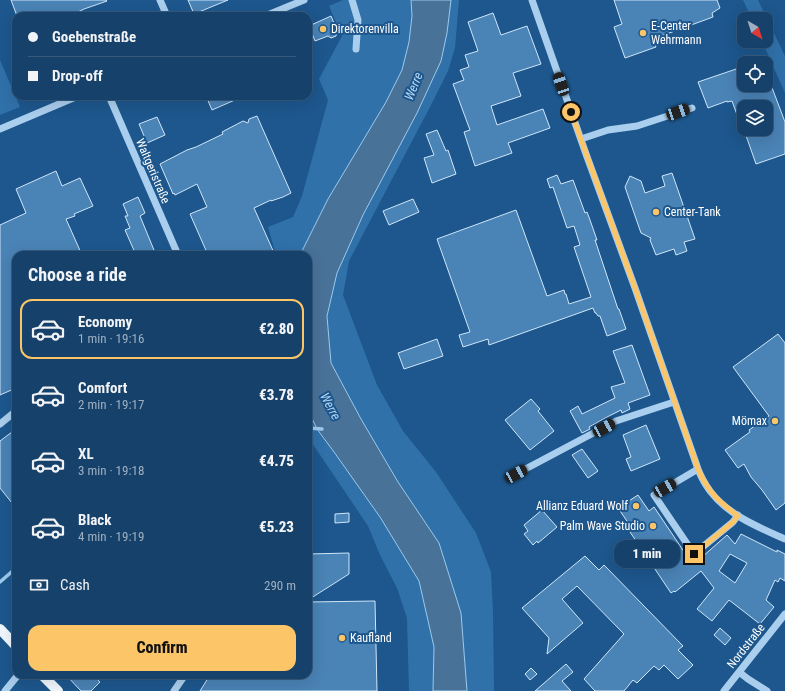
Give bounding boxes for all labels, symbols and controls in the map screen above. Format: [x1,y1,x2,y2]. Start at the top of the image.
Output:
north arrow [737,12,773,48]
map controls [737,12,773,136]
place label: E-Center Wehrmann [651,19,702,47]
place label: Direktorenvilla [331,22,399,36]
marker: Direktorenvilla [318,24,328,34]
text: Goebenstraße [52,28,136,46]
marker: E-Center Wehrmann [638,28,648,38]
button: locate [737,56,773,92]
text: Drop-off [52,67,103,85]
water label: Werre [401,70,426,102]
car [551,71,571,97]
button: layers [737,100,773,136]
car [665,102,691,122]
route start [562,103,580,121]
street label: Waltgeristraße [133,136,173,206]
place label: Center-Tank [664,205,721,219]
marker: Center-Tank [651,207,661,217]
text: Choose a ride [28,264,127,285]
icon: car [30,311,66,347]
text: Economy [78,313,132,331]
text: €2.80 [259,320,294,338]
text: 1 min · 19:16 [78,331,144,346]
icon: car [30,377,66,413]
text: Comfort [78,379,127,397]
text: €3.78 [259,386,294,404]
water label: Werre [317,390,344,423]
text: 2 min · 19:17 [78,397,144,412]
place label: Mömax [732,414,767,428]
marker: Mömax [770,416,780,426]
car [591,417,617,439]
icon: car [30,443,66,479]
text: XL [78,445,94,463]
text: €4.75 [259,452,294,470]
text: 3 min · 19:18 [78,463,144,478]
car [503,463,529,485]
car [652,477,678,499]
place label: Allianz Eduard Wolf [536,499,628,513]
marker: Allianz Eduard Wolf [631,501,641,511]
icon: car [30,509,66,545]
text: Black [78,511,111,529]
text: €5.23 [259,518,294,536]
place label: Palm Wave Studio [560,519,645,533]
marker: Palm Wave Studio [648,521,658,531]
text: 4 min · 19:19 [78,529,144,544]
callout: 1 min [614,540,680,568]
route end [685,545,703,563]
text: 1 min [633,546,661,561]
icon: cash [28,574,50,596]
text: Cash [60,576,90,594]
text: 290 m [264,578,296,593]
street label: Nordstraße [724,621,768,671]
button: Confirm [28,625,296,671]
place label: Kaufland [350,631,392,645]
marker: Kaufland [337,633,347,643]

